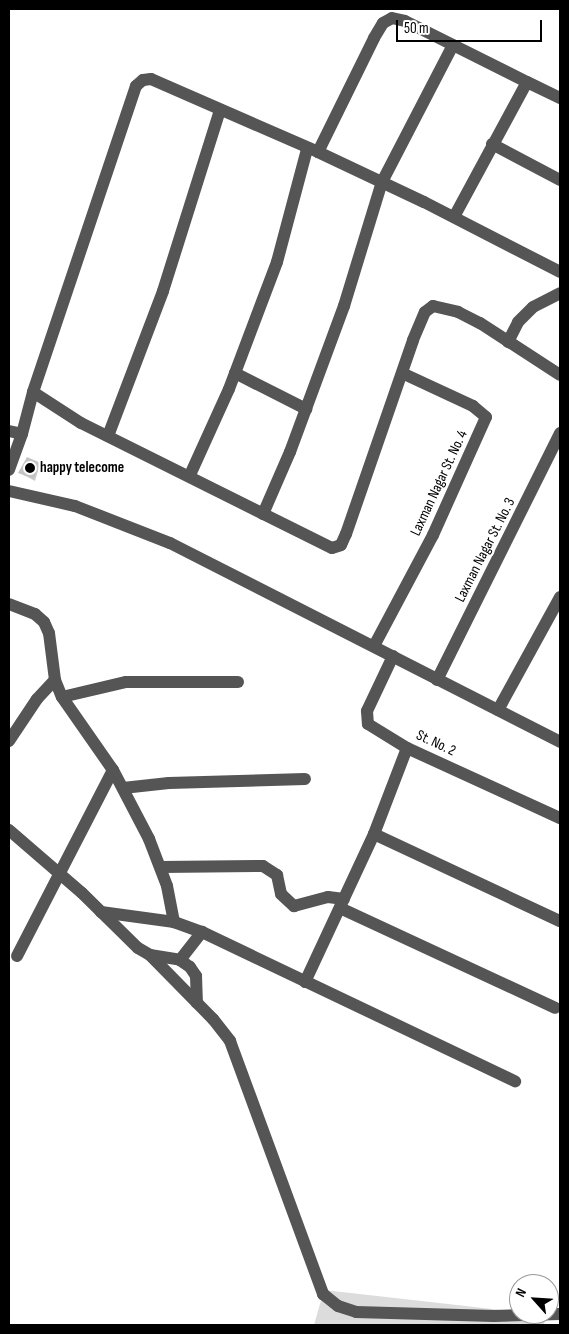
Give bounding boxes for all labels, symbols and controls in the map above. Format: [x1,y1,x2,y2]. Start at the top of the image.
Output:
scale bar [399,10,545,42]
text: 50 m [404,19,429,38]
street label: Laxman Nagar St. No. 4 [407,427,471,539]
place label: happy telecome [40,459,124,477]
marker: happy telecome [24,462,36,474]
street label: Laxman Nagar St. No. 3 [451,495,519,605]
street label: St. No. 2 [413,726,459,760]
north arrow [509,1274,559,1324]
text: N [512,1286,530,1300]

